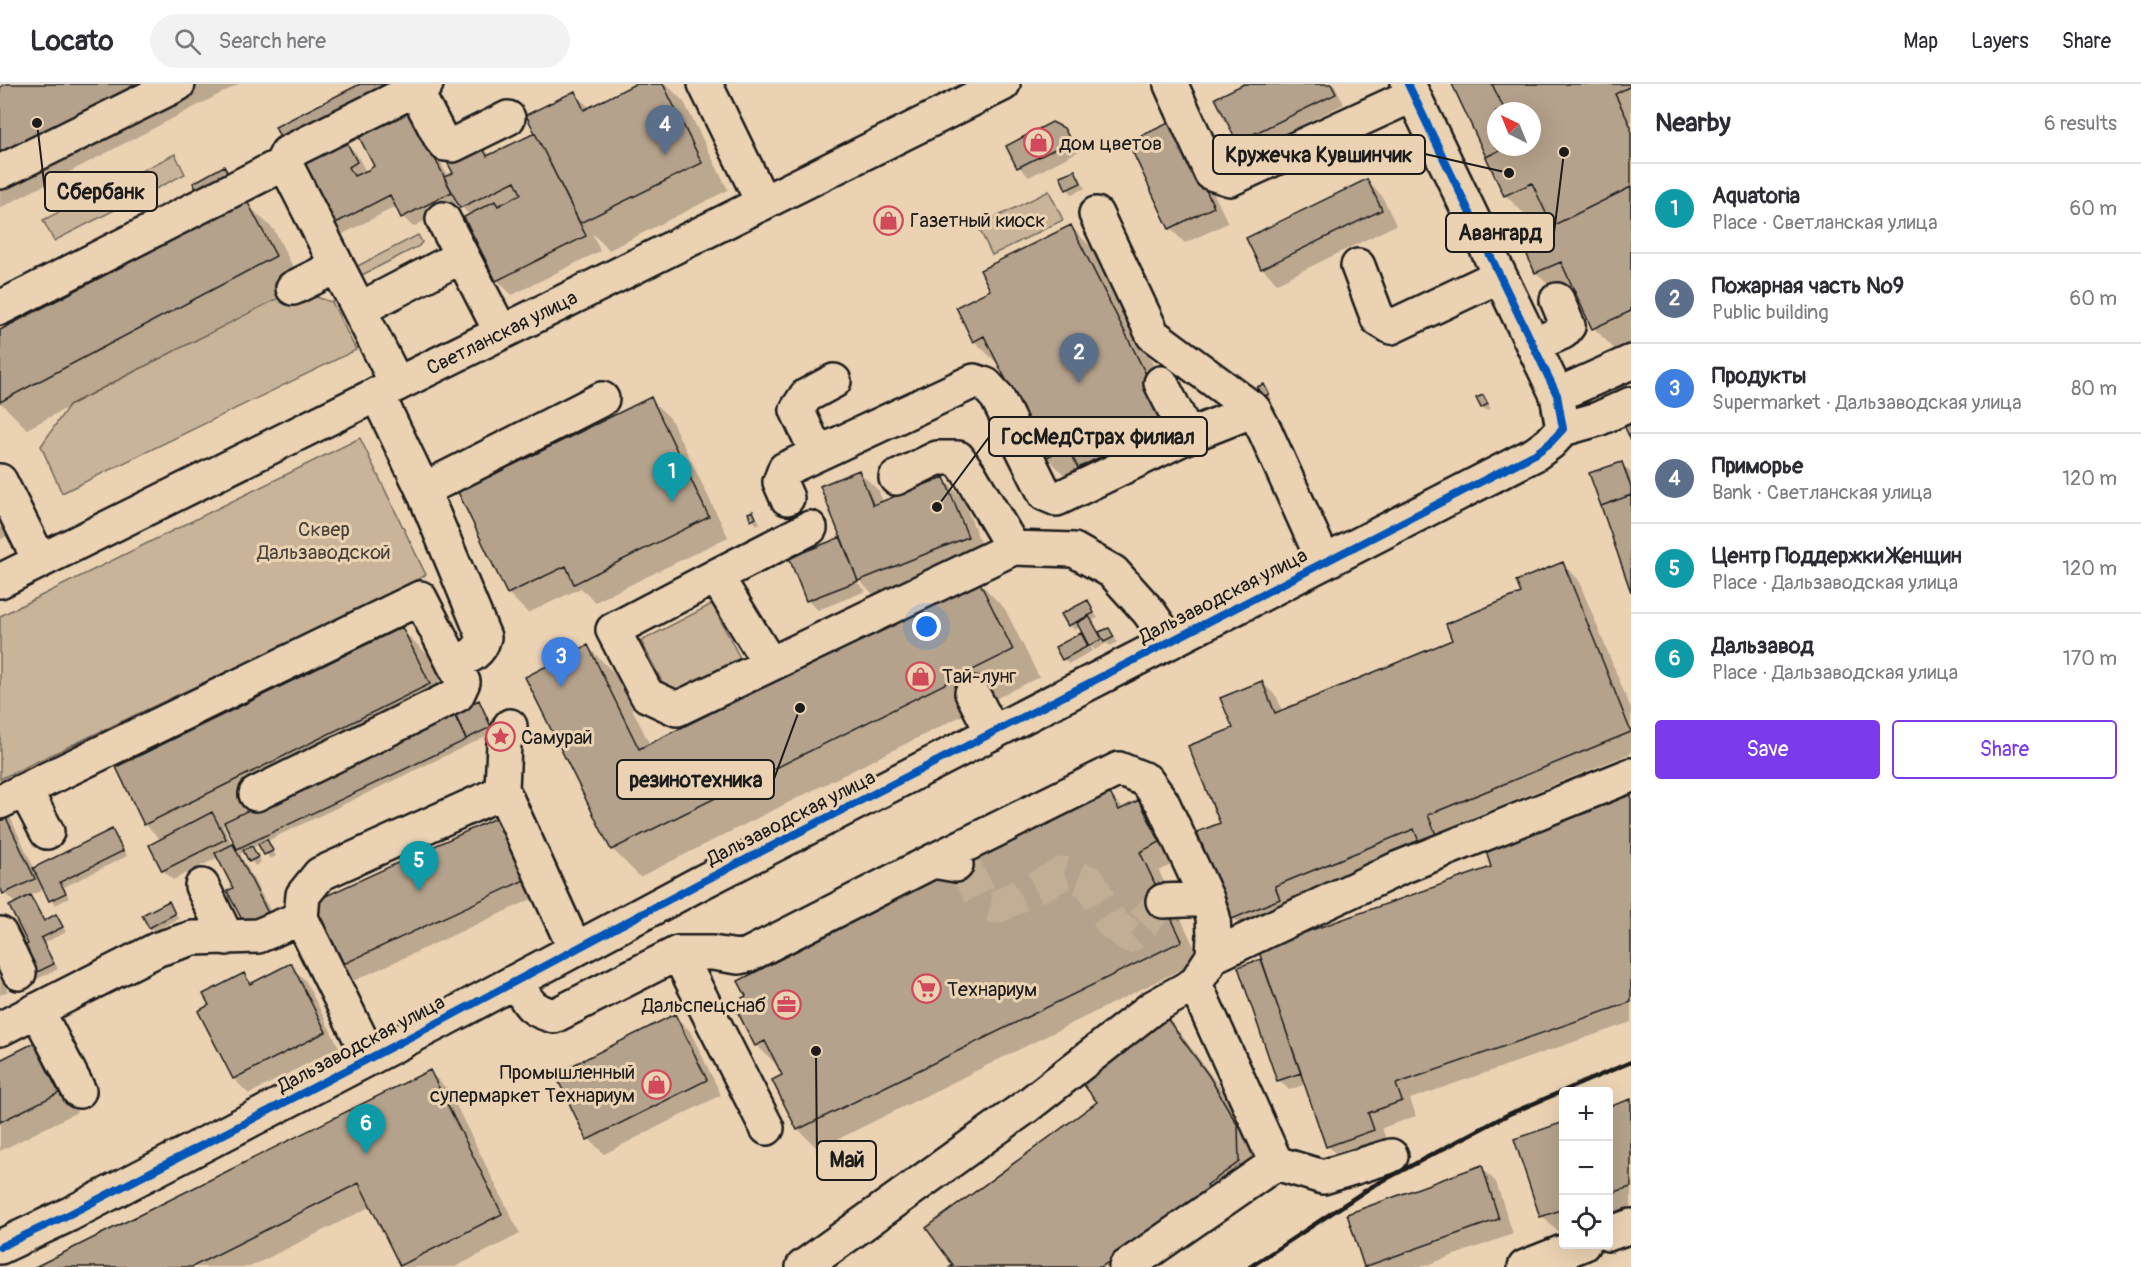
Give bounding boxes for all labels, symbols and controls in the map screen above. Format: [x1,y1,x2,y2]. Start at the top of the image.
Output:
search box [150,14,570,68]
text: Locato [30,24,114,59]
icon: search [171,25,204,58]
text: Search here [219,27,326,55]
text: Map [1903,28,1938,55]
text: Layers [1971,28,2029,55]
text: Share [2062,28,2111,55]
north arrow [1487,102,1541,156]
pin: 4 [646,106,684,155]
text: Nearby [1655,107,1731,139]
text: 6 results [2044,111,2117,136]
shop icon: дом цветов [1022,127,1054,159]
place label: дом цветов [1059,131,1162,156]
callout: Кружечка Кувшинчик [1213,135,1425,174]
text: Кружечка Кувшинчик [1225,142,1413,169]
callout: Сбербанк [45,172,157,211]
text: Сбербанк [57,179,145,206]
text: Aquatoria [1712,182,1800,210]
text: 1 [1671,196,1678,221]
text: 60 m [2070,196,2117,221]
shop icon: Газетный киоск [873,204,905,236]
place label: Газетный киоск [910,208,1046,233]
text: Place · Светланская улица [1712,210,1937,235]
callout: Авангард [1446,213,1554,252]
text: Авангард [1458,220,1542,247]
text: Пожарная часть №9 [1712,272,1904,300]
street label: Светланская улица [422,284,581,380]
text: 2 [1669,286,1680,311]
text: 60 m [2070,286,2117,311]
text: Public building [1712,300,1828,325]
pin: 2 [1060,334,1098,383]
text: Продукты [1712,362,1807,390]
text: 3 [1669,376,1680,401]
text: 80 m [2071,376,2117,401]
text: Supermarket · Дальзаводская улица [1712,390,2022,415]
callout: ГосМедСтрах филиал [989,417,1207,456]
text: ГосМедСтрах филиал [1001,424,1195,451]
pin: 1 [652,452,692,502]
text: Приморье [1712,452,1803,480]
text: 4 [1669,466,1680,491]
text: 120 m [2062,466,2117,491]
text: Bank · Светланская улица [1712,480,1932,505]
park label: Сквер Дальзаводской [256,517,391,565]
text: Центр Поддержки Женщин [1712,542,1962,570]
street label: Дальзаводская улица [1134,543,1311,650]
text: 5 [1669,556,1680,581]
text: 120 m [2062,556,2117,581]
text: Place · Дальзаводская улица [1712,570,1958,595]
your location [912,612,941,641]
text: Дальзавод [1712,632,1814,660]
pin: 3 [542,638,580,687]
text: 6 [1669,646,1680,671]
text: 170 m [2063,646,2117,671]
shop icon: Тай-лунг [905,660,937,692]
text: Place · Дальзаводская улица [1712,660,1958,685]
place label: Тай-лунг [942,664,1017,689]
button: Save [1655,720,1880,779]
button: Share [1892,720,2117,779]
place icon: Самурай [484,721,516,753]
place label: Самурай [521,725,593,750]
callout: резинотехника [617,760,774,799]
street label: Дальзаводская улица [702,765,879,872]
text: резинотехника [629,767,763,794]
pin: 5 [400,842,438,891]
supermarket icon: Технариум [910,973,942,1005]
place label: Технариум [947,977,1037,1002]
street label: Дальзаводская улица [272,989,449,1099]
office icon: Дальспецснаб [771,989,803,1021]
place label: Дальспецснаб [641,993,766,1018]
place label: Промышленный супермаркет Технариум [430,1060,635,1108]
shop icon: Промышленный супермаркет Технариум [640,1068,672,1100]
map controls [1559,1087,1613,1249]
button: + [1559,1087,1613,1141]
pin: 6 [346,1104,386,1154]
callout: Май [817,1141,876,1180]
button: − [1559,1141,1613,1195]
text: Май [830,1147,864,1174]
button: locate [1559,1195,1613,1249]

